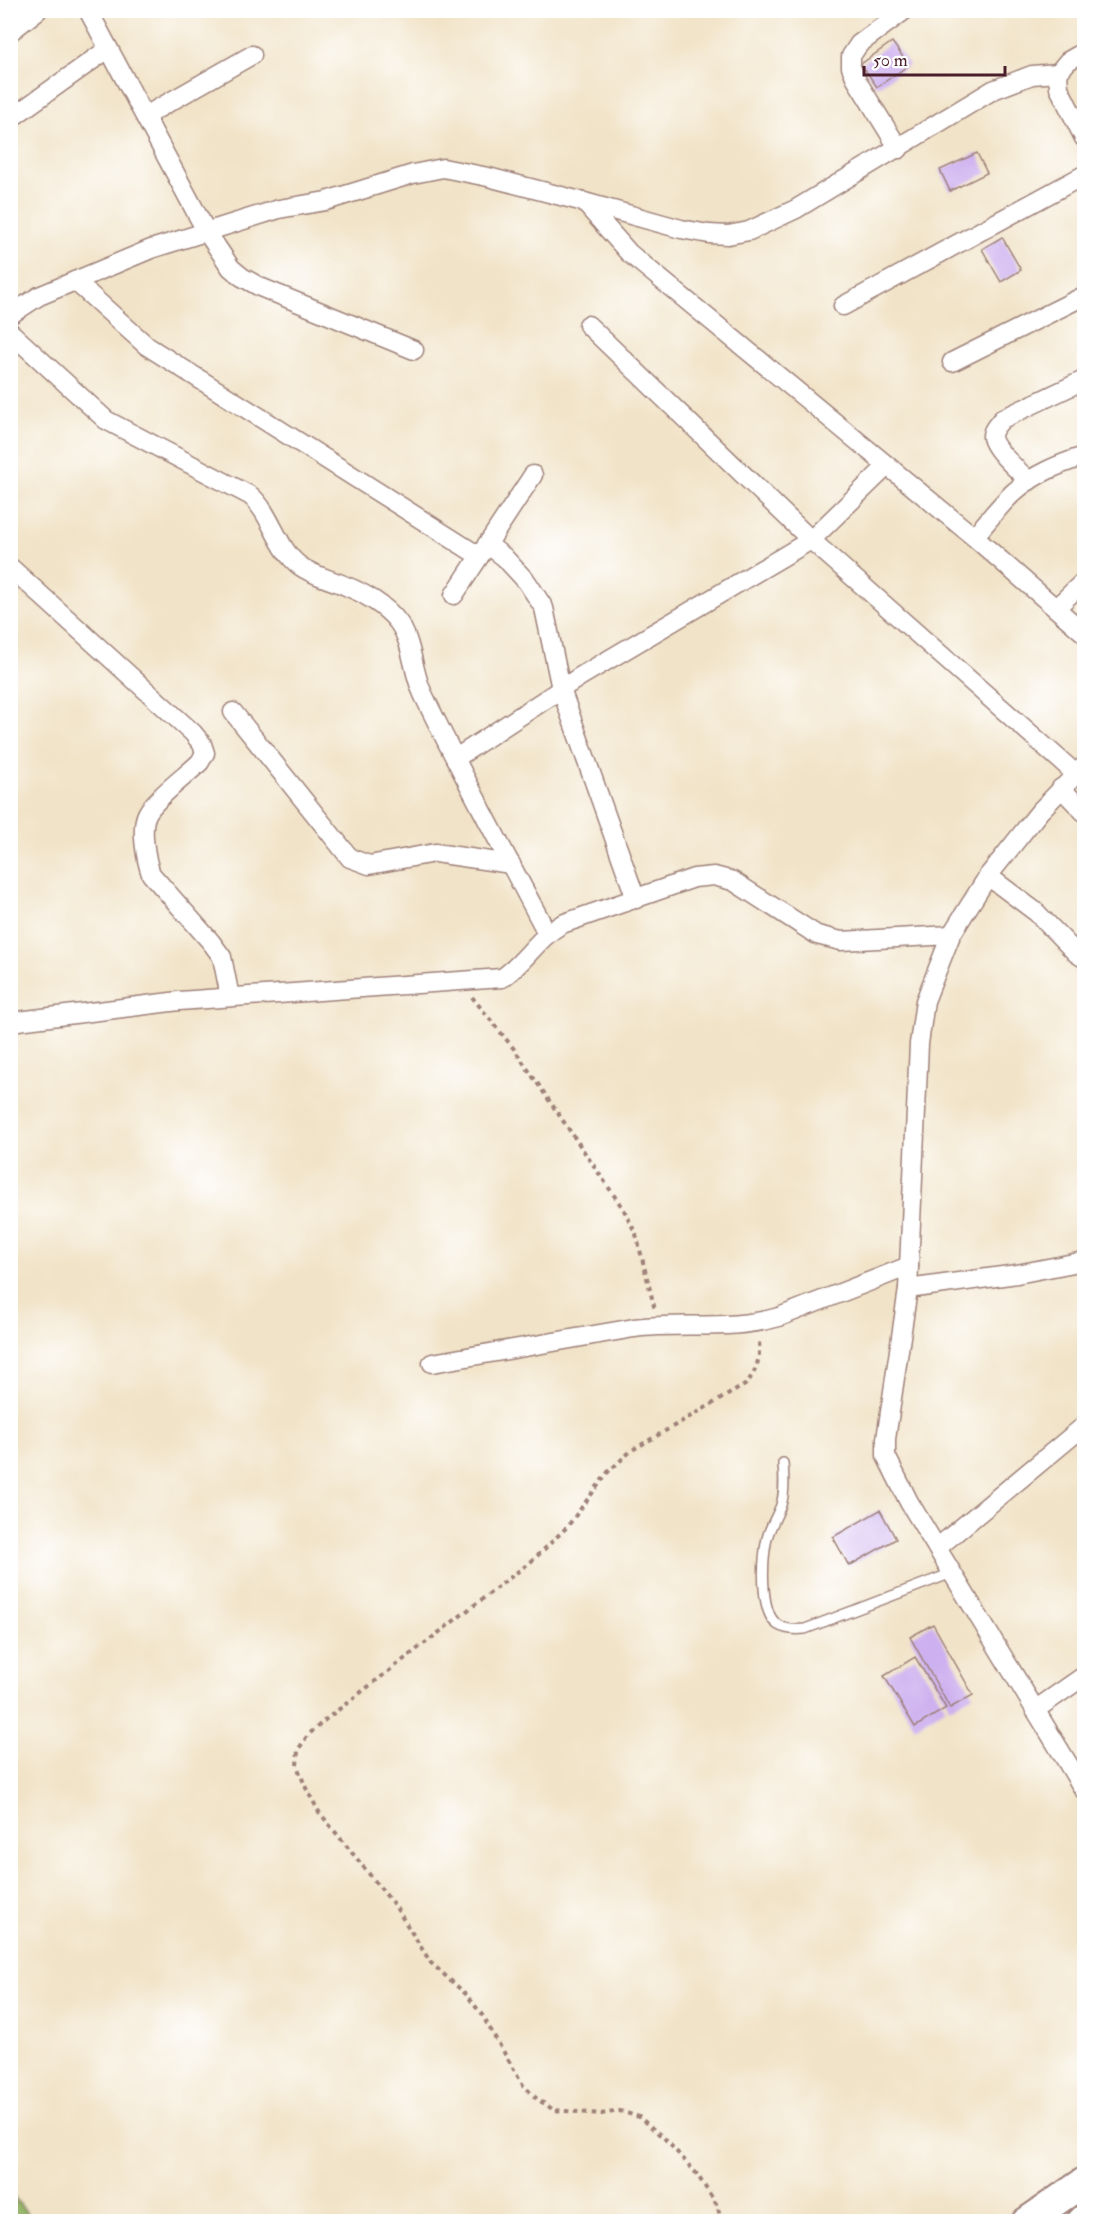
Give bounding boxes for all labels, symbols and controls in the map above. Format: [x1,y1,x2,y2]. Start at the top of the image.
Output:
scale bar [864,39,1005,77]
text: 50 m [873,49,908,72]

